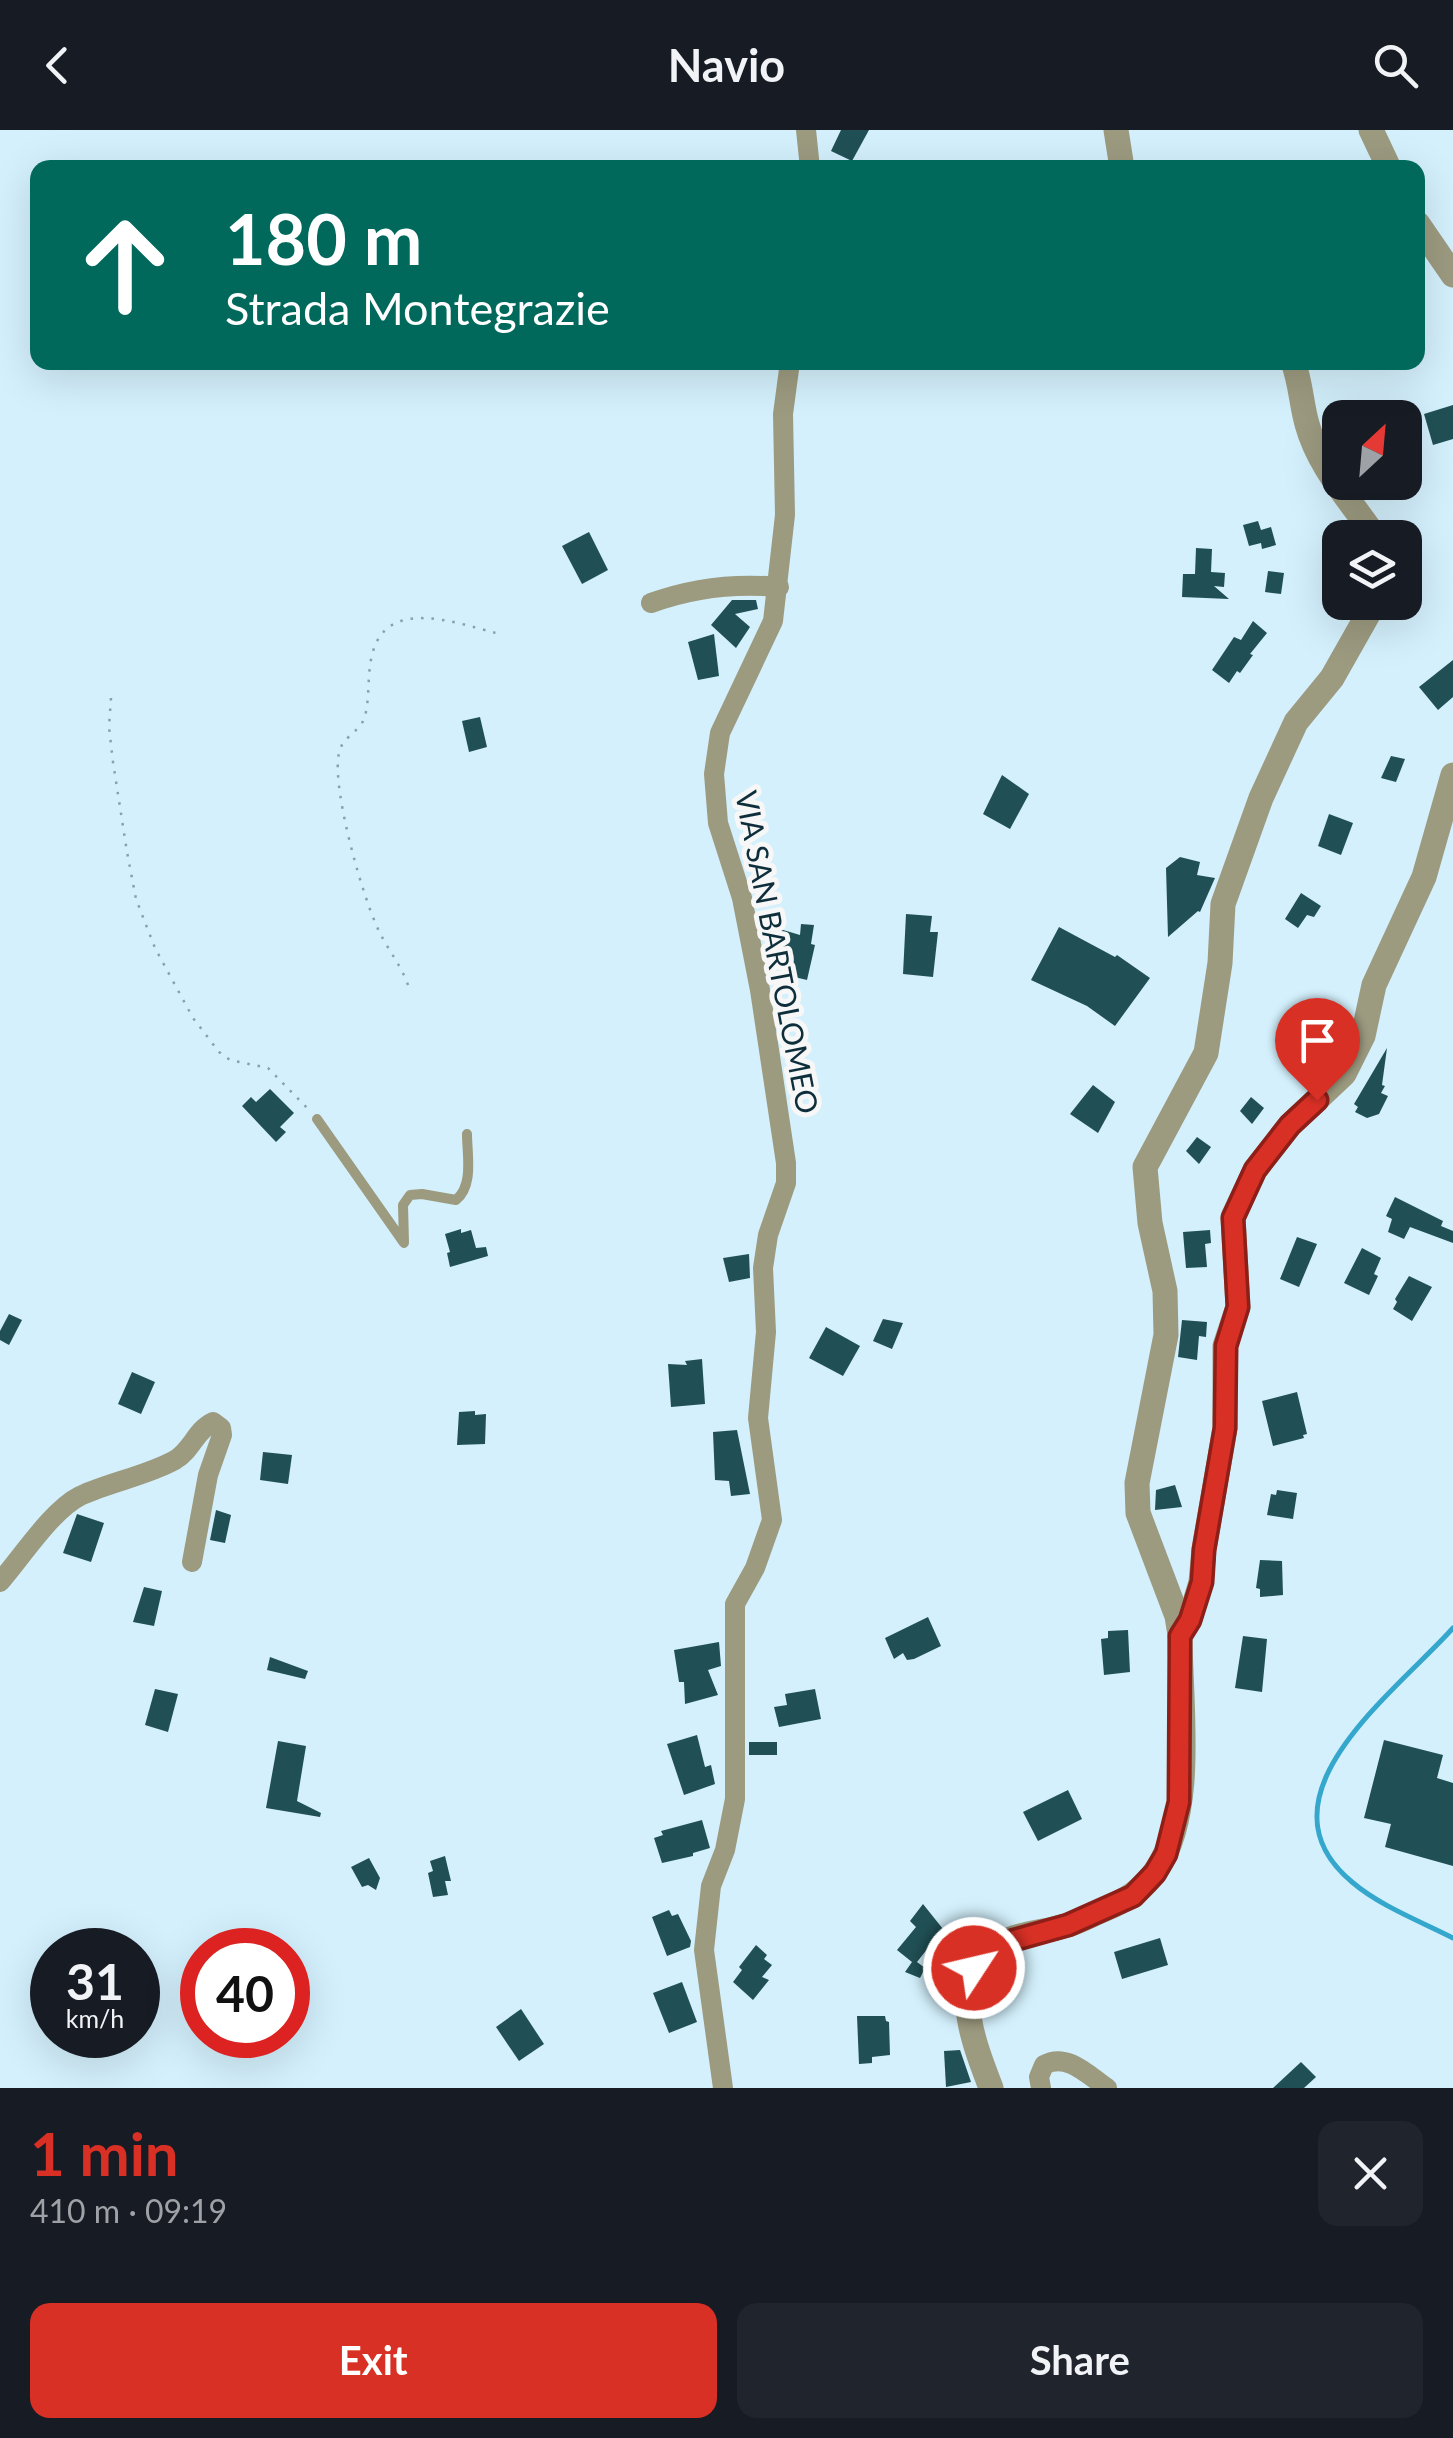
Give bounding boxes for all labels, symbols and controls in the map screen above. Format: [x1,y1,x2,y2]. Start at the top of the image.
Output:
icon: back [30,38,85,93]
text: Navio [668,38,785,92]
icon: search [1368,38,1423,93]
text: 180 m [225,196,422,280]
icon: ahead [60,200,190,330]
text: Strada Montegrazie [225,281,610,335]
north arrow [1322,400,1422,500]
map controls [1322,400,1422,620]
button: layers [1322,520,1422,620]
street label: VIA SAN BARTOLOMEO [729,788,827,1116]
pin [1275,998,1360,1101]
icon: arrive [1290,1013,1345,1068]
position arrow [922,1916,1026,2020]
speed limit sign: 40 [180,1928,310,2058]
text: 31 [66,1951,124,2011]
text: km/h [66,2003,124,2033]
text: 1 min [30,2117,179,2189]
button: close [1318,2121,1423,2226]
text: 410 m · 09:19 [30,2191,227,2230]
button: Exit [30,2303,717,2418]
button: Share [737,2303,1423,2418]

